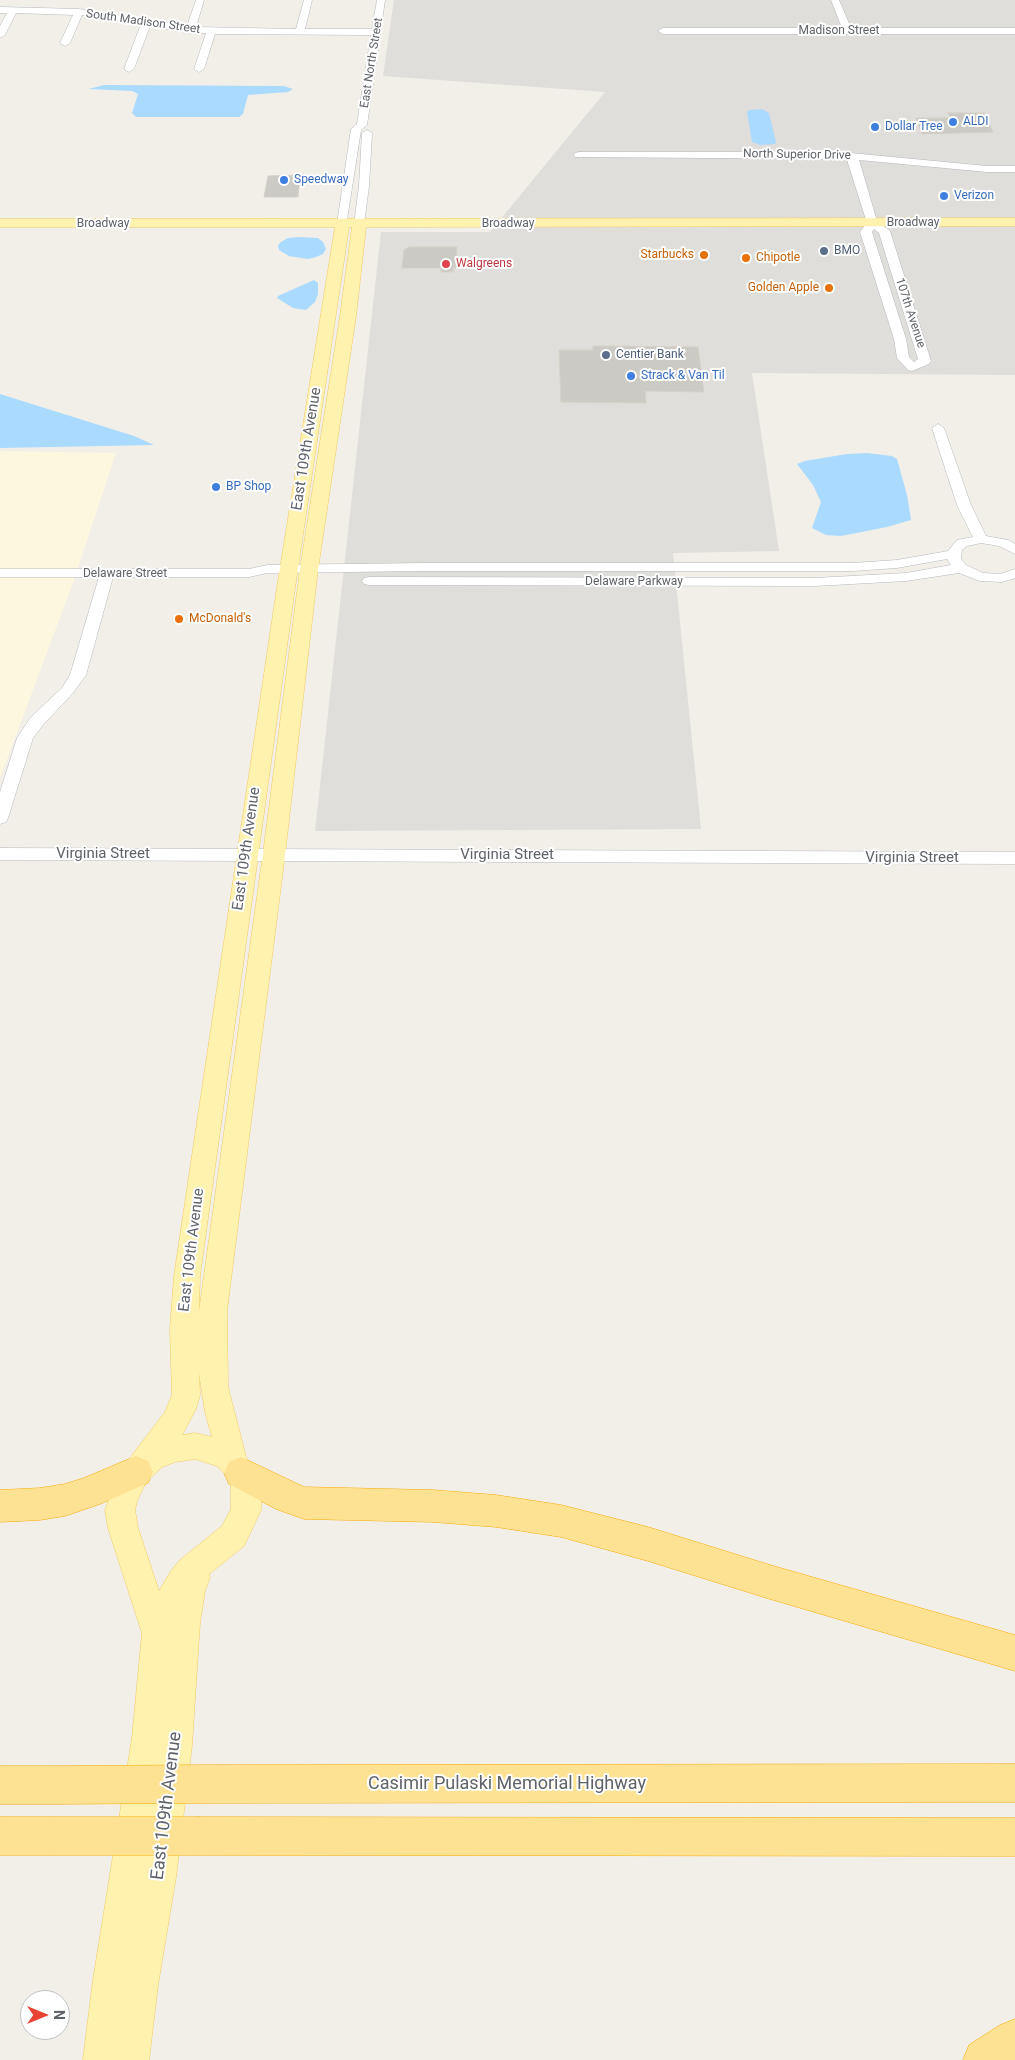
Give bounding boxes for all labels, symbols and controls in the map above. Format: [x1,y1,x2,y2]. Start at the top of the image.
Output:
street label: South Madison Street [85,7,201,37]
street label: East North Street [358,17,386,109]
street label: Madison Street [799,24,879,38]
place label: ALDI [963,115,988,129]
marker: ALDI [947,116,959,128]
place label: Dollar Tree [885,120,943,134]
marker: Dollar Tree [869,121,881,133]
street label: North Superior Drive [743,147,851,163]
place label: Speedway [294,173,348,187]
marker: Speedway [278,174,290,186]
place label: Verizon [954,189,994,203]
marker: Verizon [938,190,950,202]
street label: Broadway [887,216,939,230]
street label: Broadway [77,217,129,231]
street label: Broadway [482,217,534,231]
place label: BMO [834,244,860,258]
marker: BMO [818,245,830,257]
place label: Starbucks [640,248,694,262]
marker: Starbucks [698,249,710,261]
place label: Chipotle [756,251,800,265]
marker: Chipotle [740,252,752,264]
place label: Walgreens [456,257,512,271]
marker: Walgreens [440,258,452,270]
street label: 107th Avenue [892,276,928,350]
place label: Golden Apple [748,281,819,295]
marker: Golden Apple [823,282,835,294]
place label: Centier Bank [616,348,684,362]
marker: Centier Bank [600,349,612,361]
place label: Strack & Van Til [641,369,725,383]
marker: Strack & Van Til [625,370,637,382]
street label: East 109th Avenue [288,386,326,512]
place label: BP Shop [226,480,271,494]
marker: BP Shop [210,481,222,493]
street label: Delaware Street [83,567,167,581]
street label: Delaware Parkway [585,575,683,589]
place label: McDonald's [189,612,251,626]
marker: McDonald's [173,613,185,625]
street label: East 109th Avenue [229,786,265,912]
street label: Virginia Street [56,845,150,863]
street label: Virginia Street [460,846,554,864]
street label: Virginia Street [865,849,959,867]
street label: East 109th Avenue [175,1187,209,1313]
street label: East 109th Avenue [147,1731,187,1881]
street label: Casimir Pulaski Memorial Highway [368,1773,646,1795]
north arrow [20,1990,70,2040]
text: N [51,2010,67,2020]

